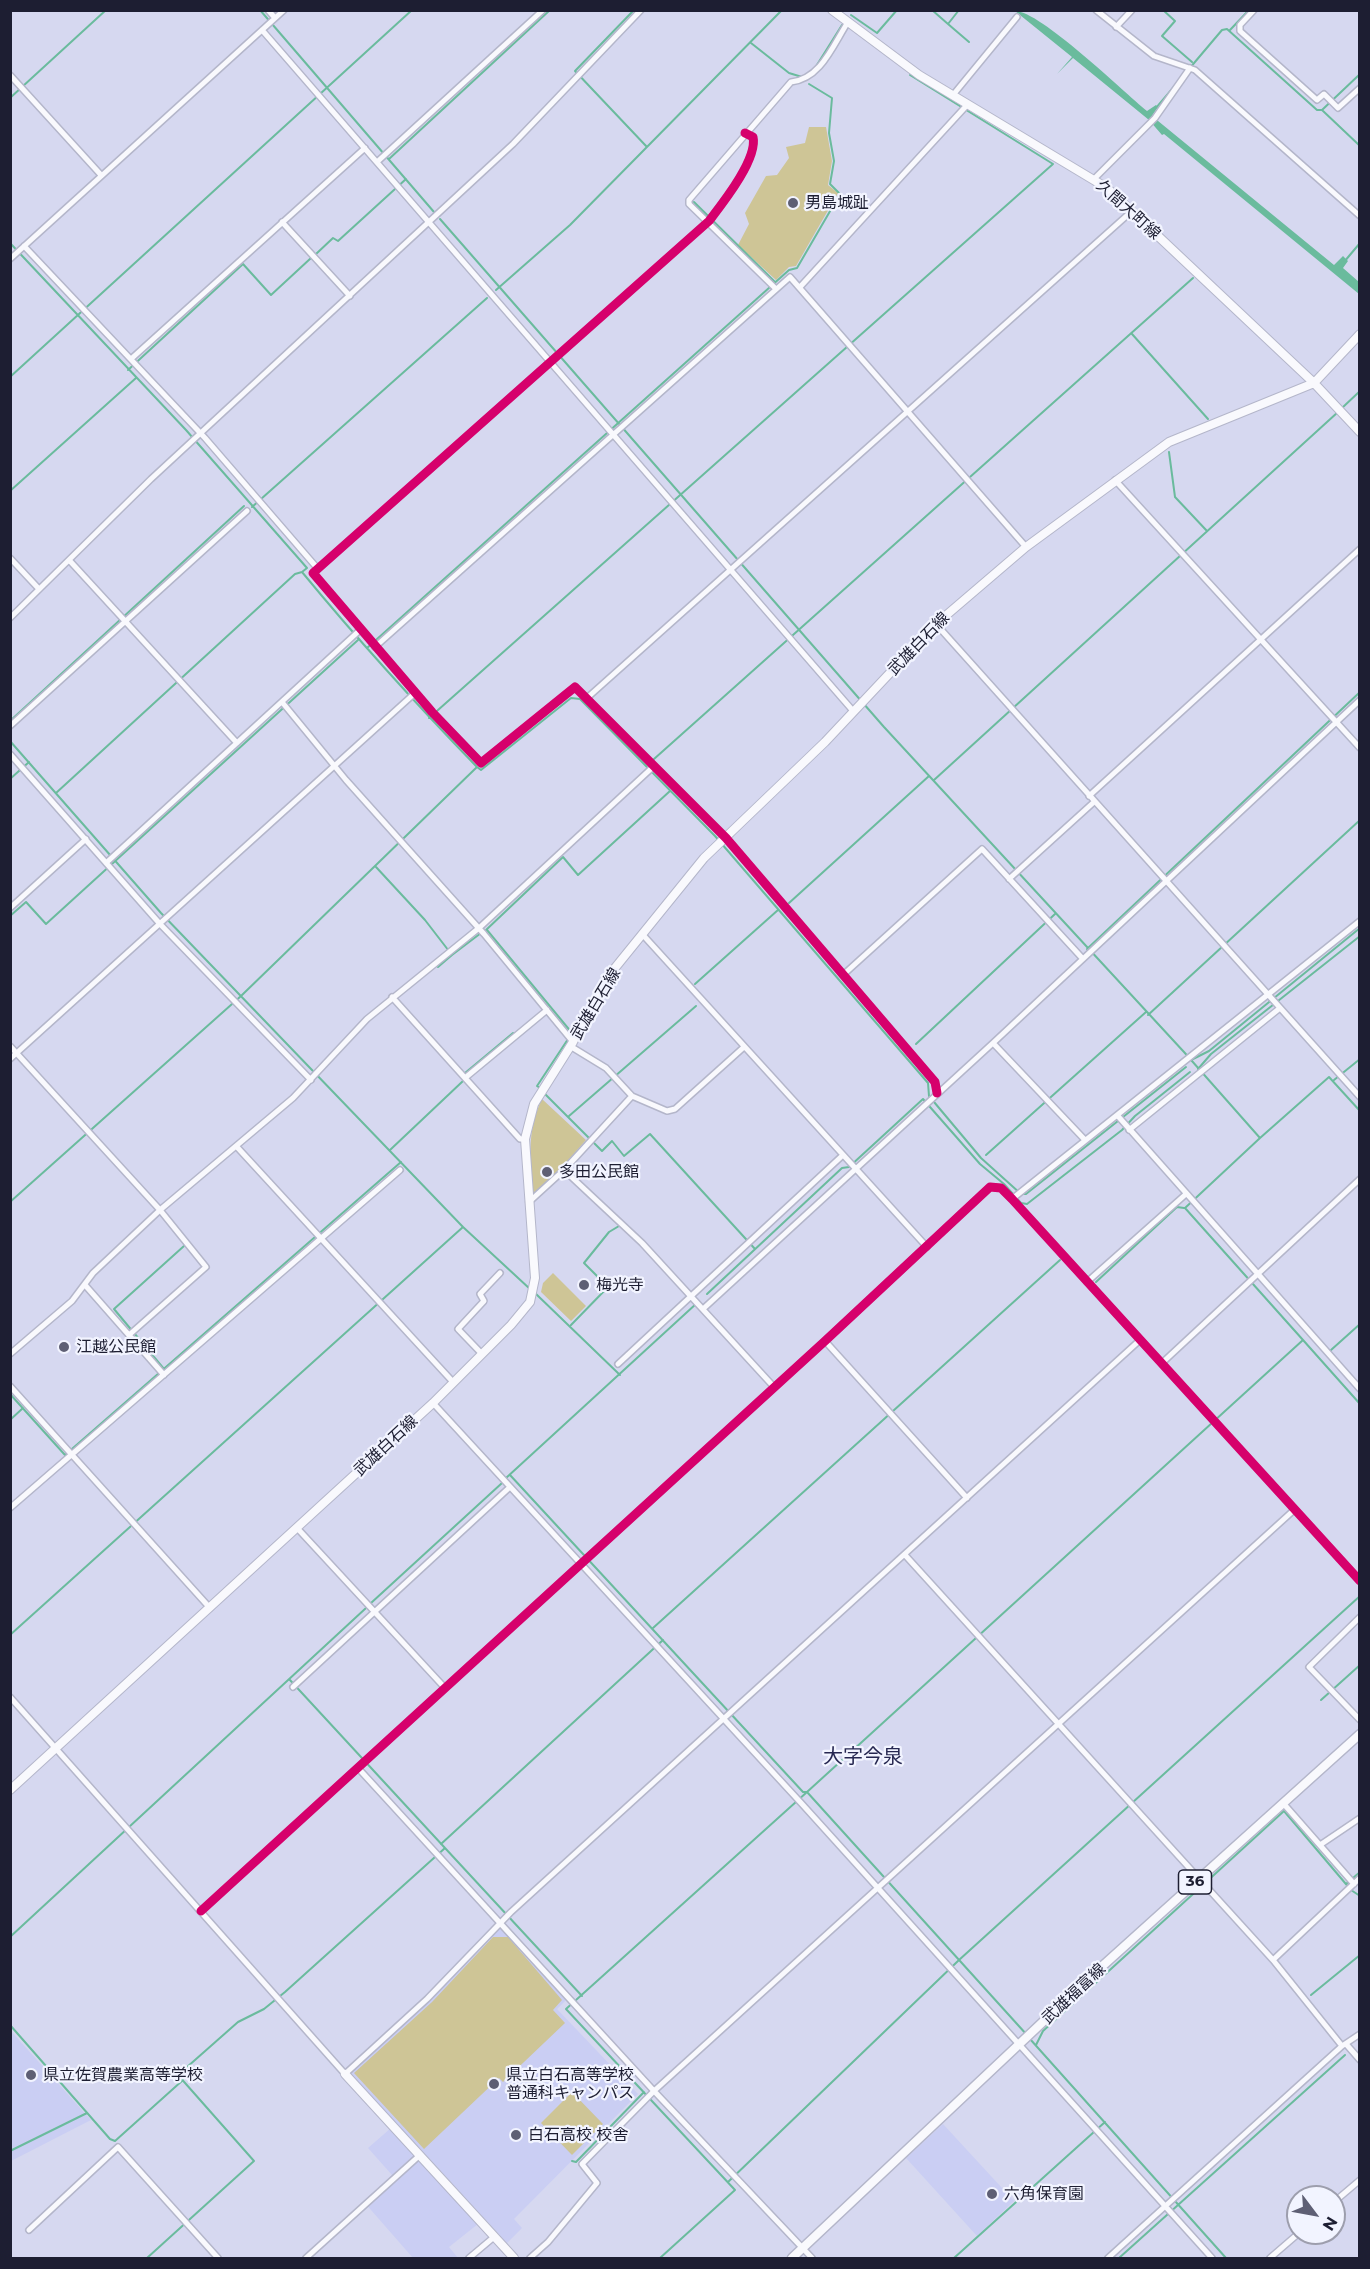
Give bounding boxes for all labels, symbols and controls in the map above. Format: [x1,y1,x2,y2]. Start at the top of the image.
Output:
street label: 久間大町線 [1092,176,1164,244]
place label: 男島城趾 [805,193,869,213]
marker: 男島城趾 [786,196,800,210]
street label: 武雄白石線 [884,609,954,679]
street label: 武雄白石線 [567,965,625,1043]
place label: 多田公民館 [559,1162,639,1182]
marker: 多田公民館 [540,1165,554,1179]
place label: 梅光寺 [596,1275,644,1295]
marker: 梅光寺 [577,1278,591,1292]
place label: 江越公民館 [76,1337,156,1357]
marker: 江越公民館 [57,1340,71,1354]
street label: 武雄白石線 [350,1412,422,1480]
district label: 大字今泉 [823,1745,903,1769]
road number: 36 [1178,1870,1212,1894]
street label: 武雄福富線 [1038,1960,1110,2028]
place label: 県立佐賀農業高等学校 [43,2065,203,2085]
place label: 県立白石高等学校 普通科キャンパス [506,2065,634,2103]
marker: 県立佐賀農業高等学校 [24,2068,38,2082]
marker: 県立白石高等学校 普通科キャンパス [487,2077,501,2091]
place label: 白石高校 校舎 [528,2125,628,2145]
marker: 白石高校 校舎 [509,2128,523,2142]
place label: 六角保育園 [1004,2184,1084,2204]
north arrow [1286,2185,1346,2245]
marker: 六角保育園 [985,2187,999,2201]
text: N [1319,2213,1341,2234]

